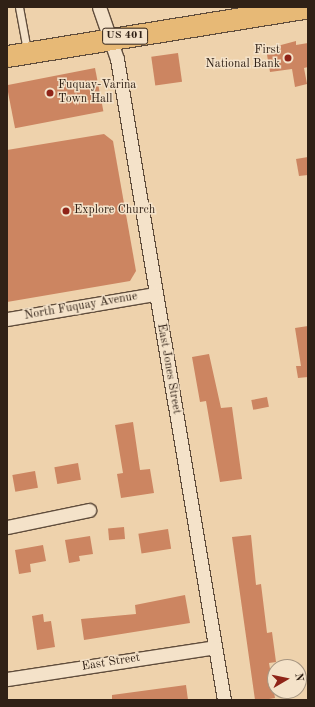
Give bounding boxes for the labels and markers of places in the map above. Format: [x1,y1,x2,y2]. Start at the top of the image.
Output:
place label: First National Bank [206,44,280,72]
marker: First National Bank [283,53,293,63]
place label: Fuquay-Varina Town Hall [58,79,136,107]
marker: Fuquay-Varina Town Hall [45,88,55,98]
place label: Explore Church [74,204,155,218]
marker: Explore Church [61,206,71,216]

